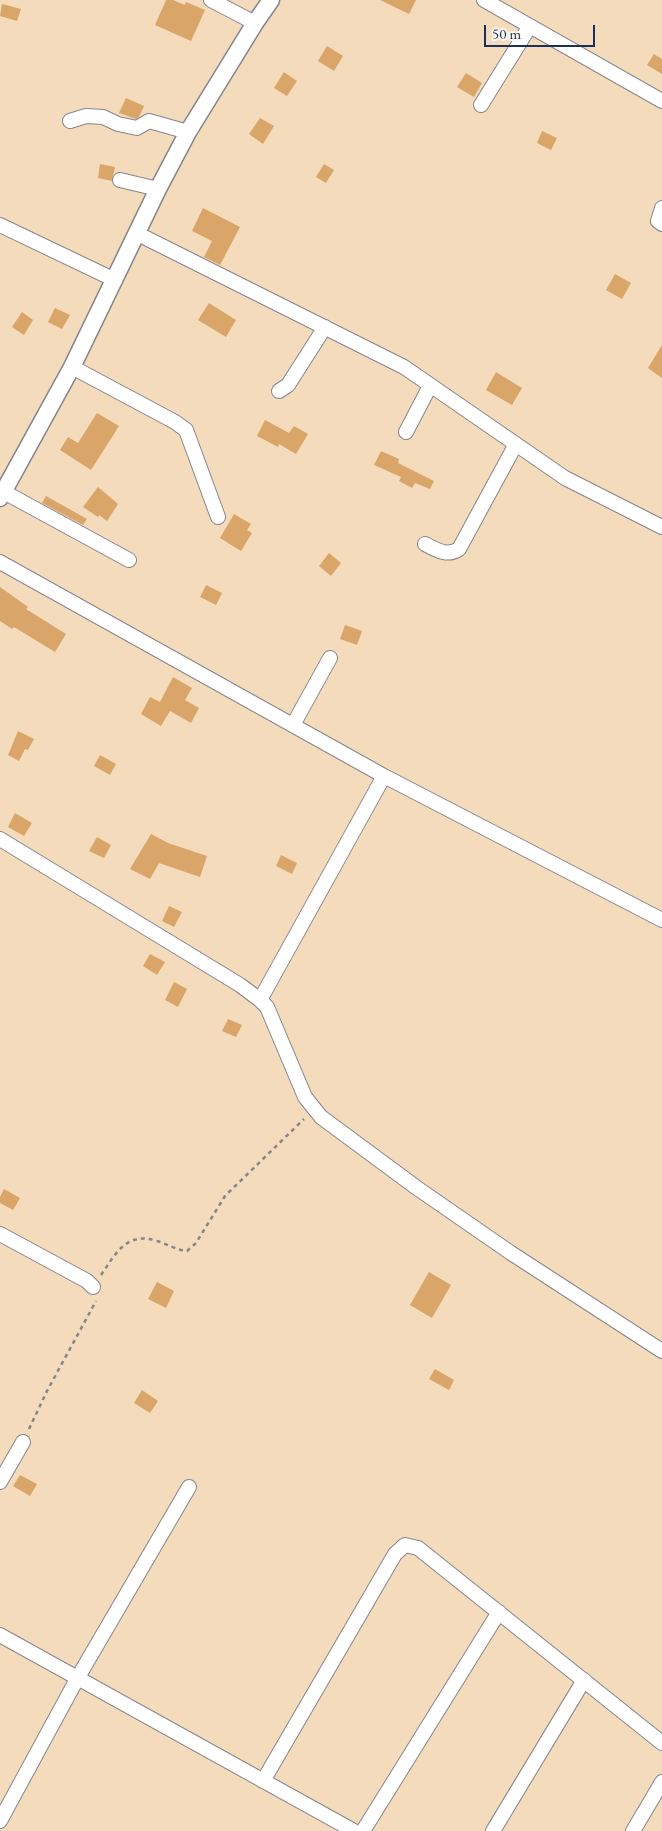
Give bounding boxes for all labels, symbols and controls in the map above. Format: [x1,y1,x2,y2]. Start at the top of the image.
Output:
scale bar [487,15,598,47]
text: 50 m [492,24,521,43]

